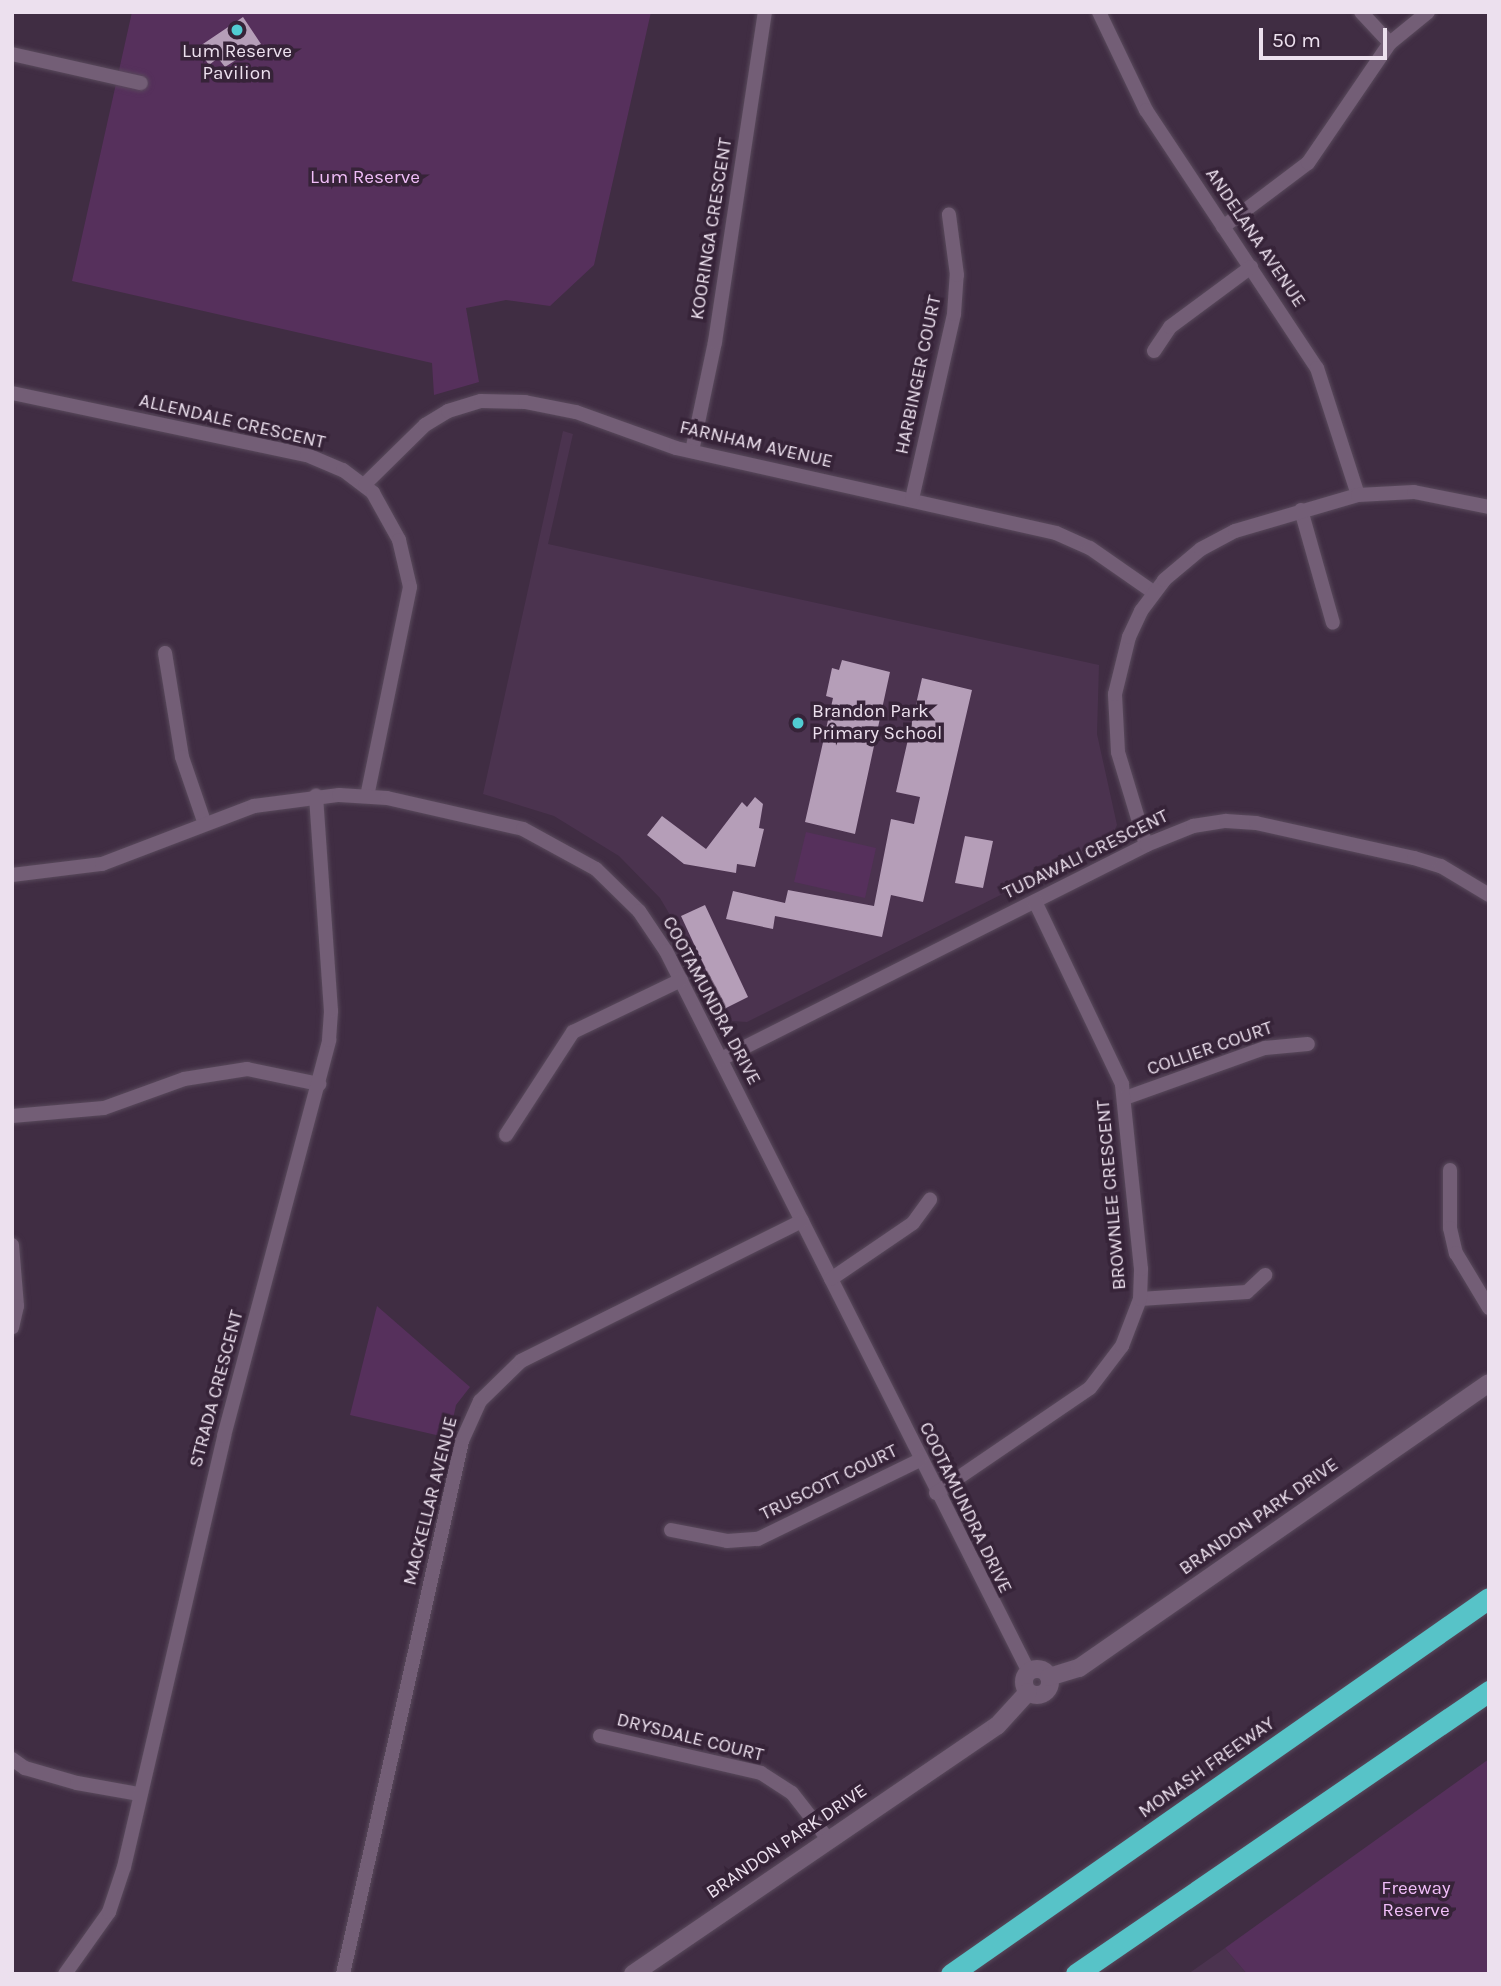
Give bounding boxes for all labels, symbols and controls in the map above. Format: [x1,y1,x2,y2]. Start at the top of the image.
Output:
scale bar [1263,14,1391,58]
marker: Lum Reserve Pavilion [229,22,245,38]
text: 50 m [1272,28,1321,52]
place label: Lum Reserve Pavilion [182,41,292,85]
street label: KOORINGA CRESCENT [686,136,738,322]
street label: ANDELANA AVENUE [1200,164,1310,312]
park label: Lum Reserve [310,167,420,189]
street label: HARBINGER COURT [891,293,947,457]
street label: ALLENDALE CRESCENT [137,390,327,454]
street label: FARNHAM AVENUE [677,416,835,474]
place label: Brandon Park Primary School [812,701,942,745]
marker: Brandon Park Primary School [790,715,806,731]
street label: TUDAWALI CRESCENT [1000,805,1172,905]
street label: COOTAMUNDRA DRIVE [657,913,765,1089]
street label: COLLIER COURT [1144,1017,1276,1081]
street label: BROWNLEE CRESCENT [1092,1099,1132,1291]
street label: STRADA CRESCENT [185,1308,249,1470]
street label: MACKELLAR AVENUE [399,1414,463,1588]
street label: COOTAMUNDRA DRIVE [914,1419,1016,1597]
street label: TRUSCOTT COURT [757,1440,901,1526]
street label: BRANDON PARK DRIVE [1175,1453,1343,1581]
street label: DRYSDALE COURT [614,1709,766,1767]
street label: MONASH FREEWAY [1134,1712,1280,1824]
street label: BRANDON PARK DRIVE [702,1780,872,1904]
park label: Freeway Reserve [1381,1878,1451,1922]

